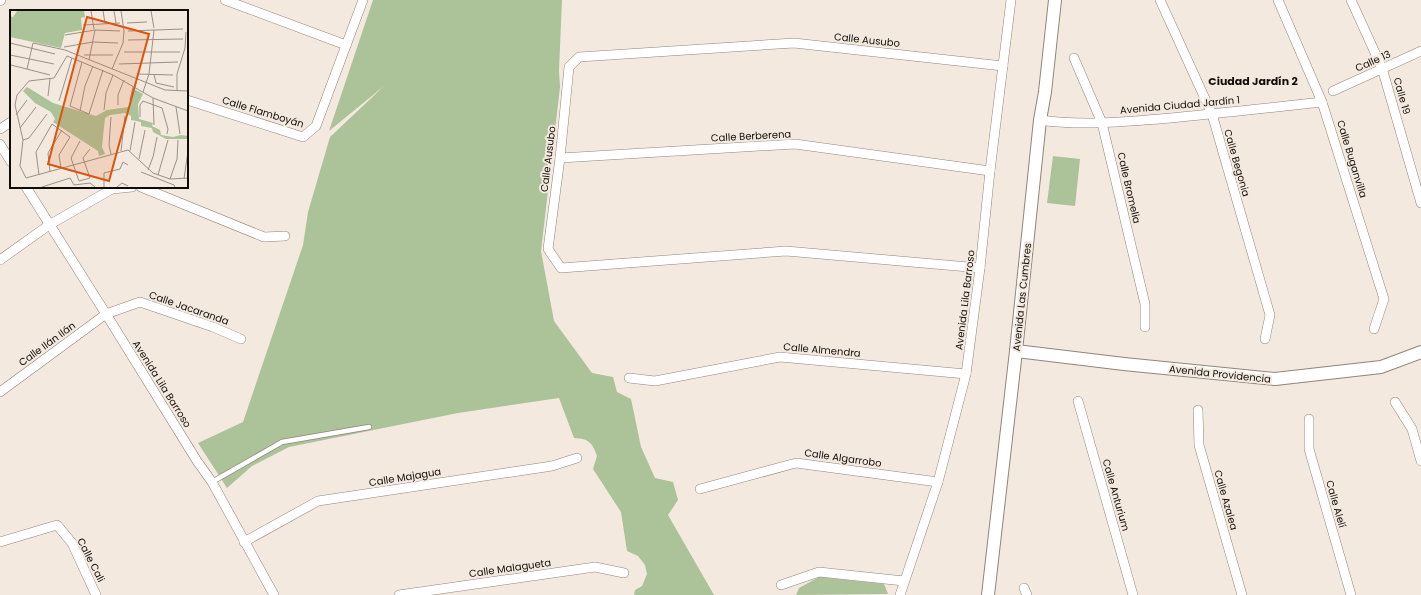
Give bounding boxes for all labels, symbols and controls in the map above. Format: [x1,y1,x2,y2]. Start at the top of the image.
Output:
inset map [10,10,188,188]
street label: Calle Ausubo [833,29,901,51]
street label: Calle 13 [1353,47,1393,75]
district label: Ciudad Jardín 2 [1208,73,1298,89]
street label: Calle 19 [1390,76,1414,116]
street label: Calle Flamboyán [220,92,306,132]
street label: Avenida Ciudad Jardín 1 [1119,92,1241,118]
street label: Calle Buganvilla [1333,118,1371,200]
street label: Calle Ausubo [537,125,559,193]
street label: Calle Berberena [710,126,792,146]
street label: Calle Begonia [1220,128,1254,198]
street label: Calle Bromelia [1114,151,1144,225]
street label: Avenida Las Cumbres [1009,242,1035,352]
street label: Avenida Lila Barroso [951,249,979,351]
street label: Calle Jacaranda [147,287,231,329]
street label: Calle Ilán Ilán [15,318,79,370]
street label: Avenida Lila Barroso [129,337,195,431]
street label: Calle Almendra [783,339,861,361]
street label: Avenida Providencia [1168,361,1272,387]
street label: Calle Algarrobo [803,445,883,471]
street label: Calle Anturium [1099,457,1133,533]
street label: Calle Majagua [368,464,442,490]
street label: Calle Azalea [1210,468,1242,532]
street label: Calle Alelí [1322,479,1350,530]
street label: Calle Cali [73,535,109,585]
street label: Calle Malagueta [468,555,552,581]

